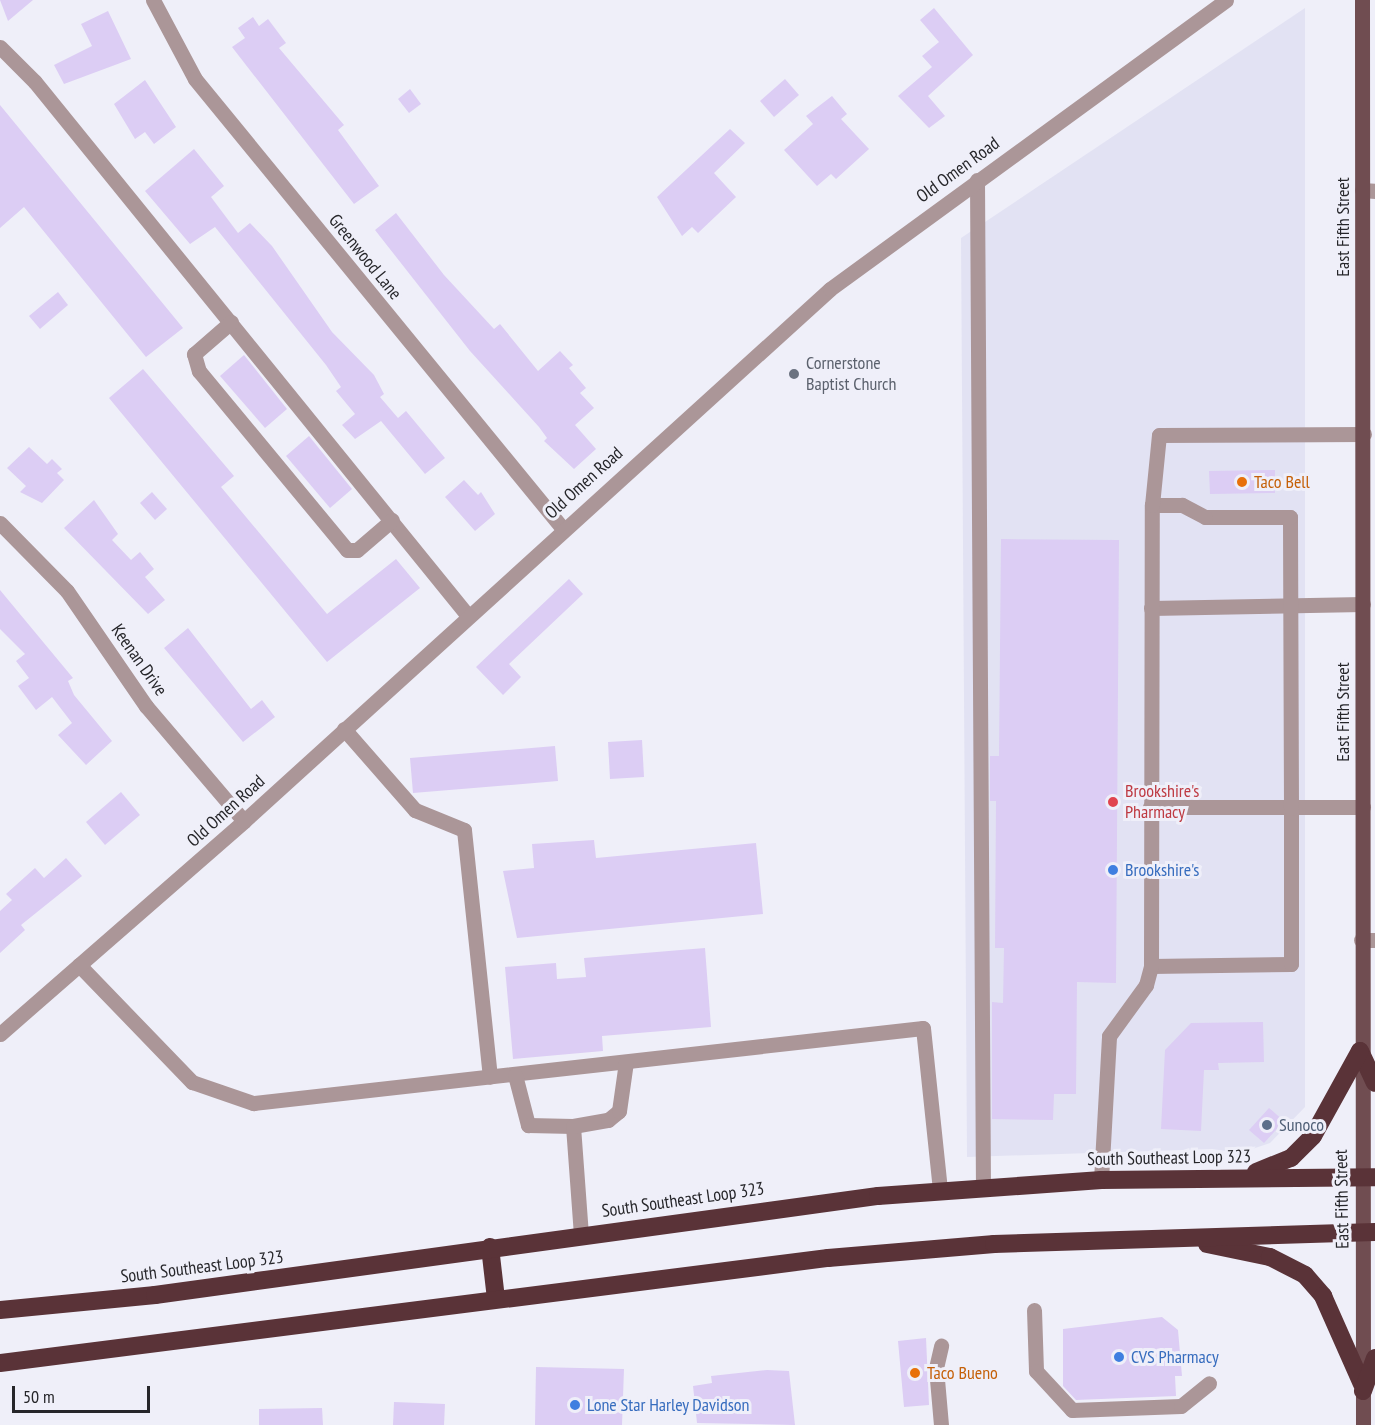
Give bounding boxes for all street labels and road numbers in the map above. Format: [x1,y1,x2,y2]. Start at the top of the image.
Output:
street label: Old Omen Road [912,133,1004,207]
street label: East Fifth Street [1332,177,1354,277]
street label: Greenwood Lane [324,210,406,304]
street label: Old Omen Road [541,442,627,524]
street label: Keenan Drive [107,620,171,700]
street label: East Fifth Street [1332,662,1354,762]
street label: Old Omen Road [183,770,269,852]
street label: South Southeast Loop 323 [1087,1146,1251,1170]
street label: East Fifth Street [1330,1149,1354,1249]
street label: South Southeast Loop 323 [600,1178,766,1222]
street label: South Southeast Loop 323 [119,1246,285,1288]

